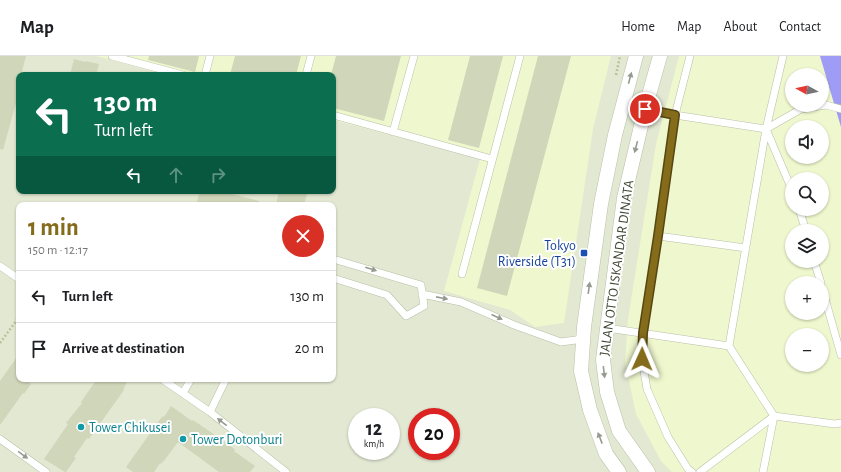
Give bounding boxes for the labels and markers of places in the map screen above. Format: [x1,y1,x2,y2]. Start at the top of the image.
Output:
pin [628,92,662,126]
place label: Tokyo Riverside (T31) [498,239,576,269]
marker: Tokyo Riverside (T31) [579,248,589,258]
place label: Tower Chikusei [89,421,171,435]
marker: Tower Chikusei [76,422,86,432]
place label: Tower Dotonburi [191,433,282,447]
marker: Tower Dotonburi [178,434,188,444]

